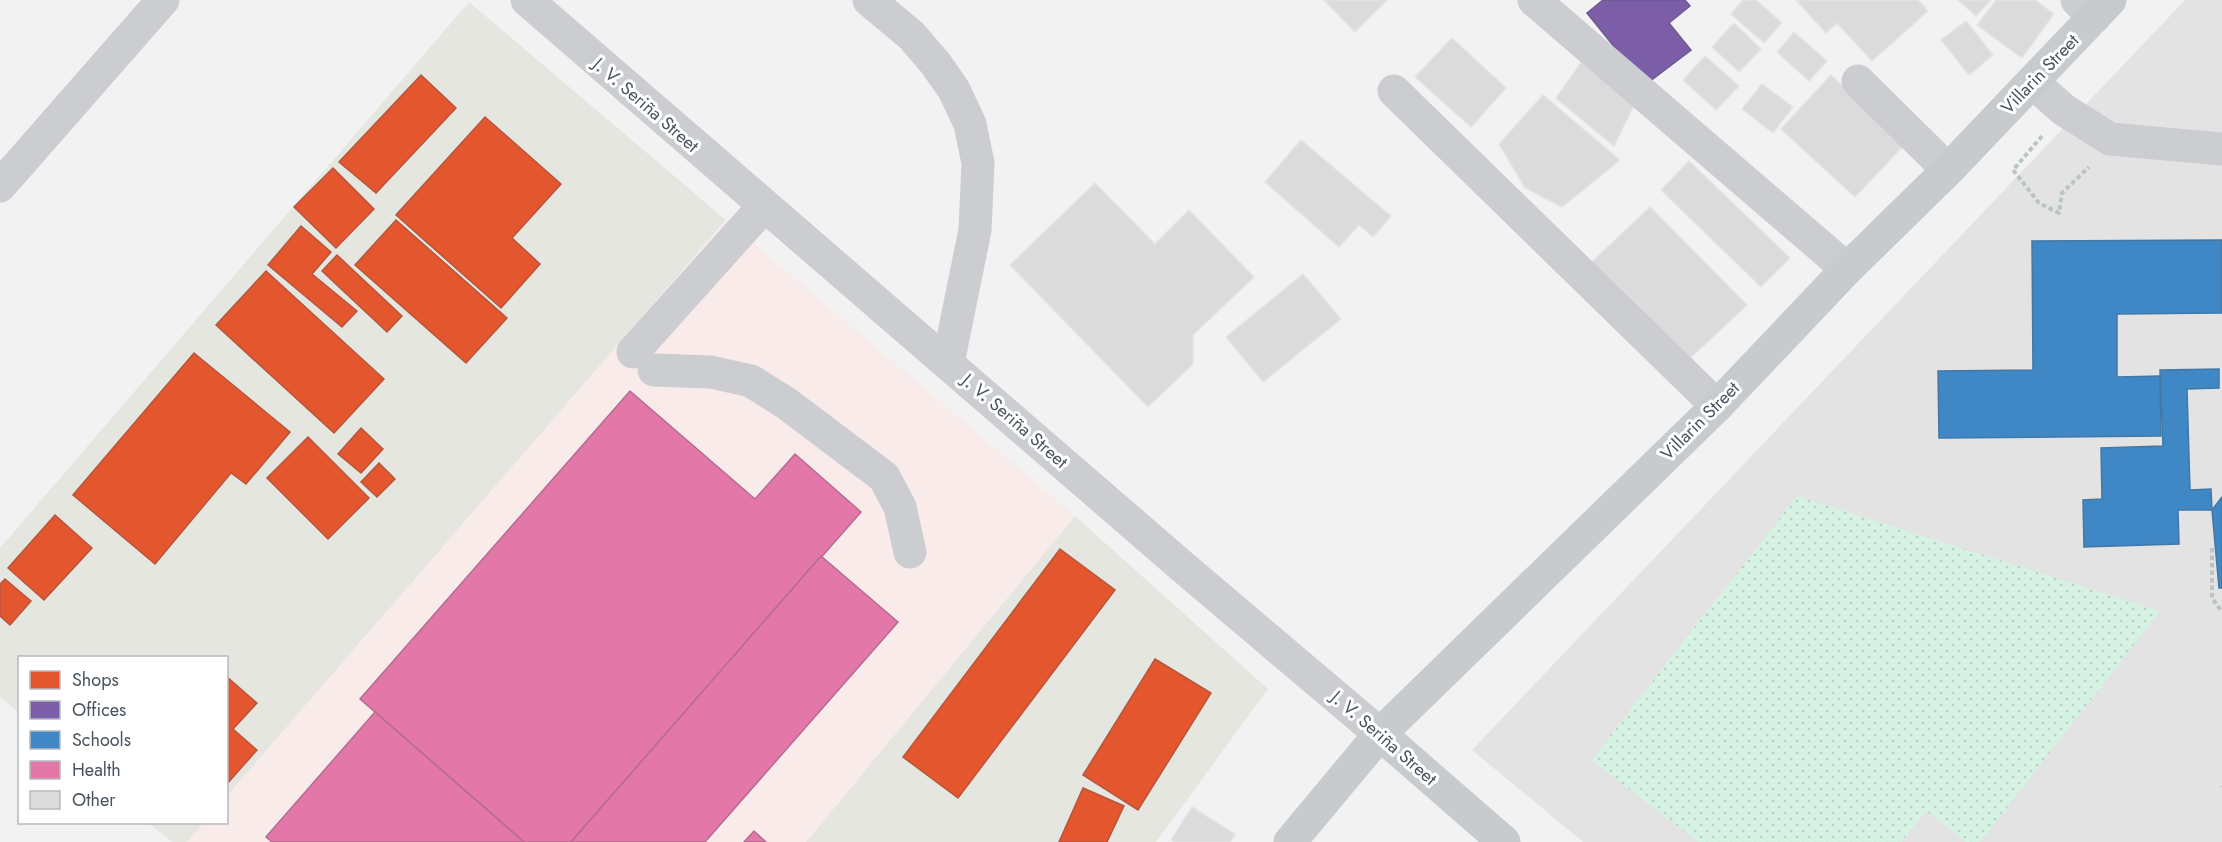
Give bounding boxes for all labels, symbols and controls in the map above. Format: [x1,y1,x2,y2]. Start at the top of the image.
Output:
street label: Villarin Street [1995,28,2085,120]
street label: J. V. Seriña Street [586,50,705,159]
street label: J. V. Seriña Street [955,366,1074,475]
street label: Villarin Street [1655,375,1746,466]
legend [18,656,228,824]
text: Shops [72,667,119,693]
street label: J. V. Seriña Street [1324,683,1443,792]
text: Offices [72,697,126,723]
text: Schools [72,727,131,753]
text: Health [72,757,121,783]
text: Other [72,787,116,813]

